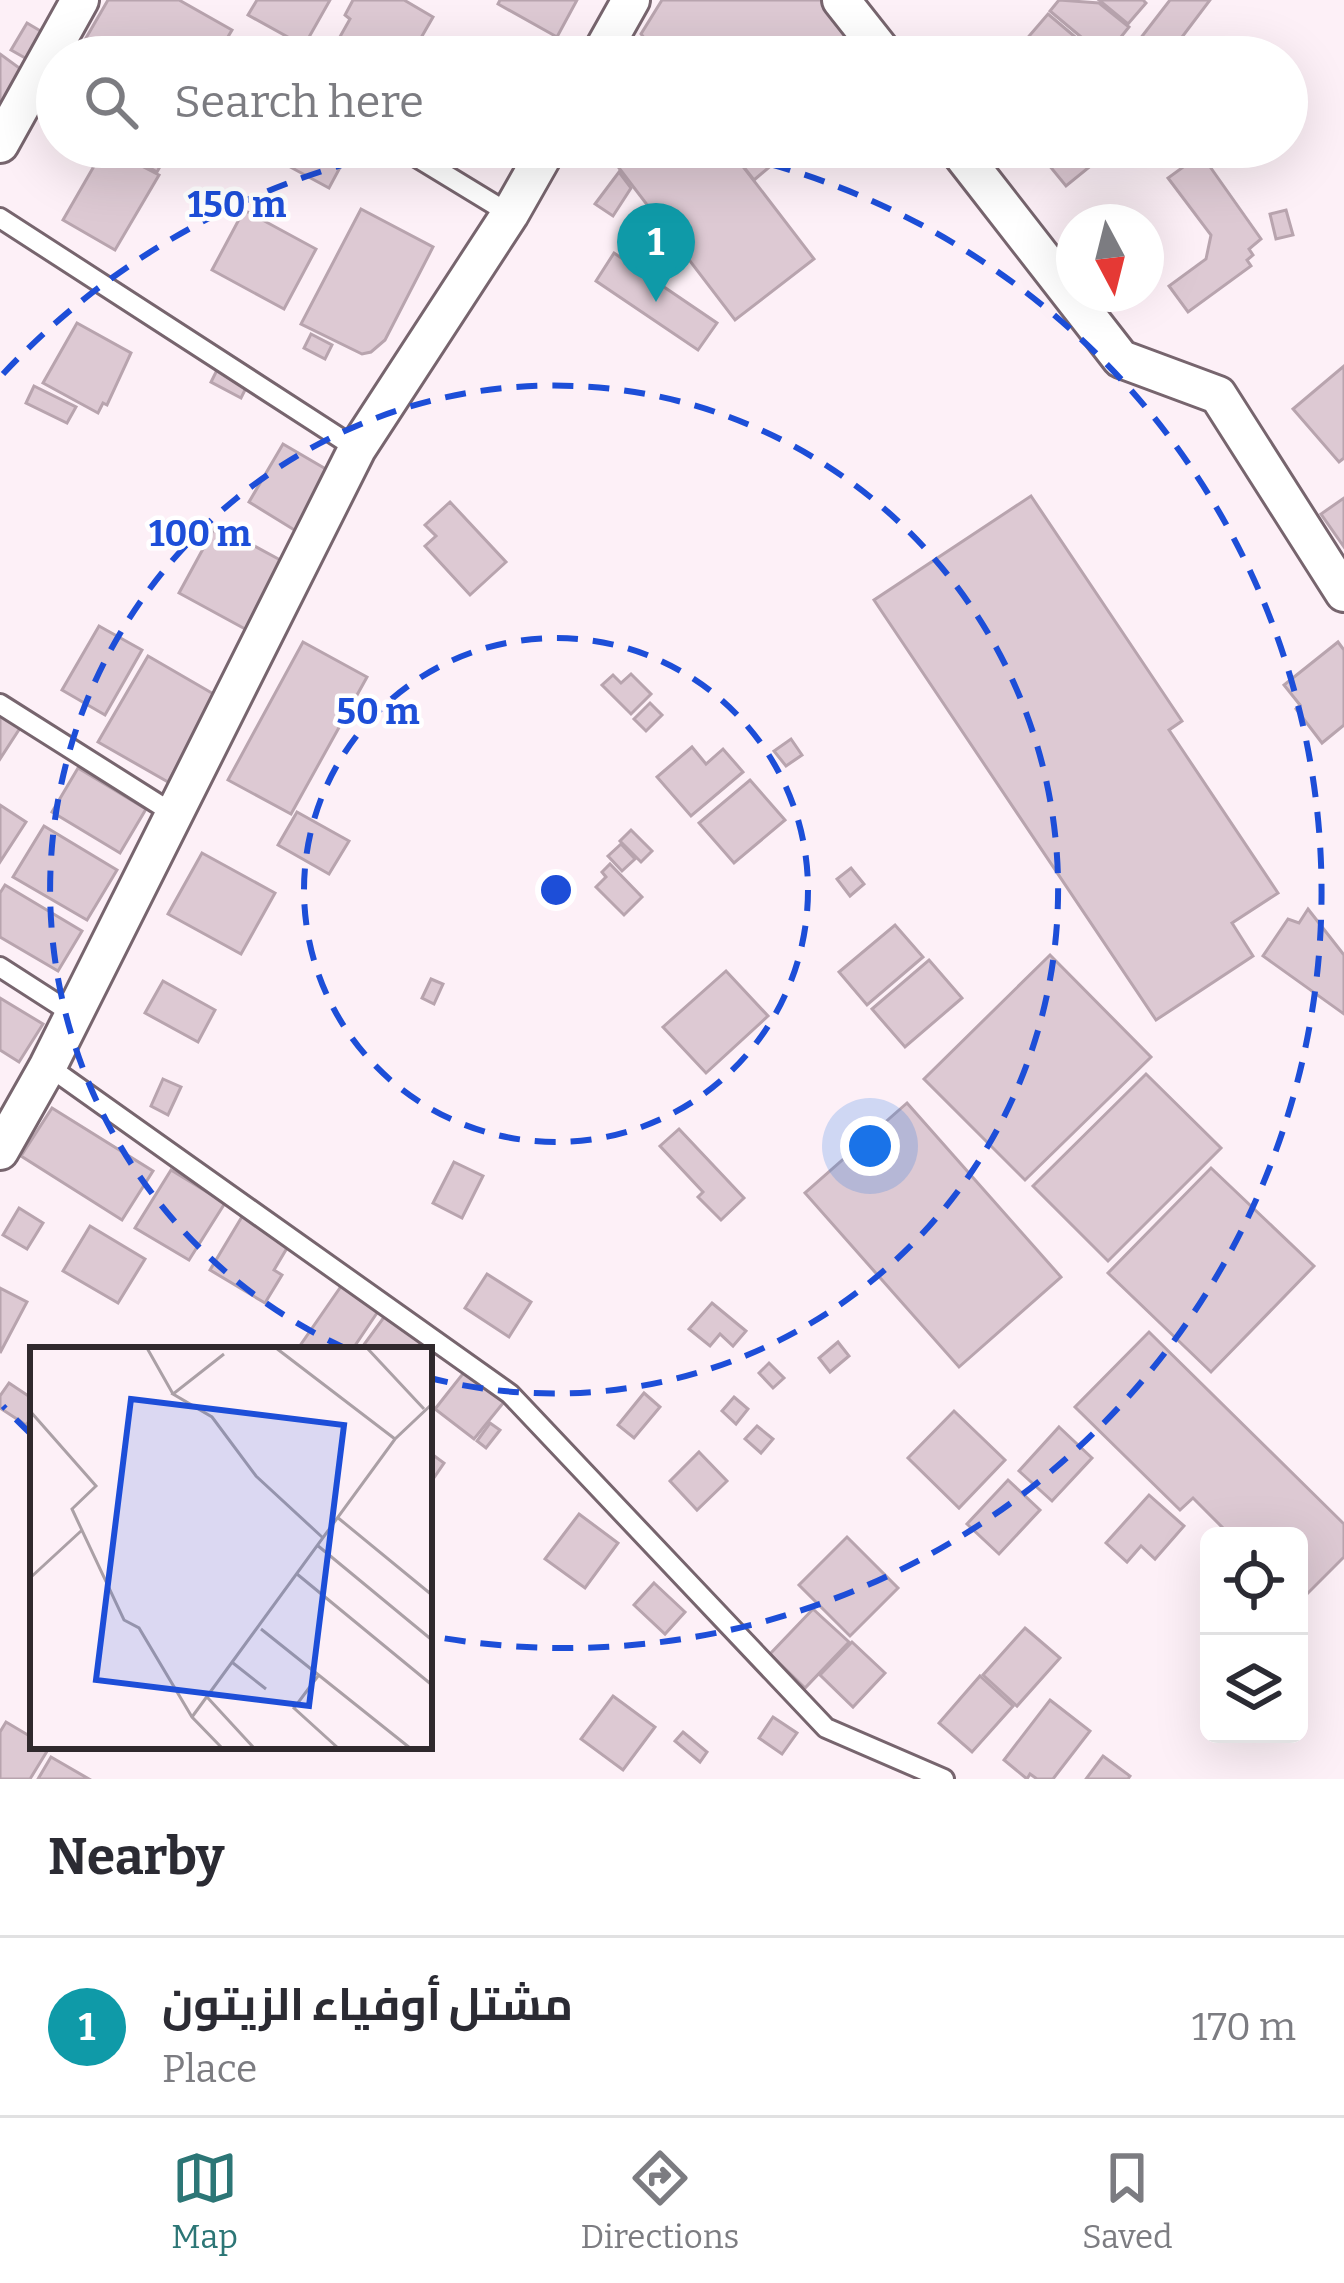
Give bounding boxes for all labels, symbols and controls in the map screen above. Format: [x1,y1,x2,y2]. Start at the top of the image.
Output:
search box [36,36,1308,168]
icon: search [78,69,144,135]
text: Search here [174,75,424,129]
text: 150 m [188,183,286,227]
pin: 1 [617,203,695,302]
north arrow [1056,204,1164,312]
text: 100 m [149,512,251,556]
text: 50 m [336,690,420,734]
centre of rings [535,869,577,911]
your location [840,1116,900,1176]
inset map [30,1347,432,1749]
map controls [1200,1527,1308,1743]
button: locate [1200,1527,1308,1635]
button: layers [1200,1635,1308,1743]
text: Nearby [48,1826,224,1888]
text: مشتل أوفياء الزيتون [162,1978,573,2032]
text: 1 [79,2004,95,2050]
text: 170 m [1192,2004,1296,2050]
text: Place [162,2046,257,2092]
tab: Map [171,2145,238,2257]
tab: Directions [581,2145,739,2257]
tab: Saved [1082,2145,1173,2257]

